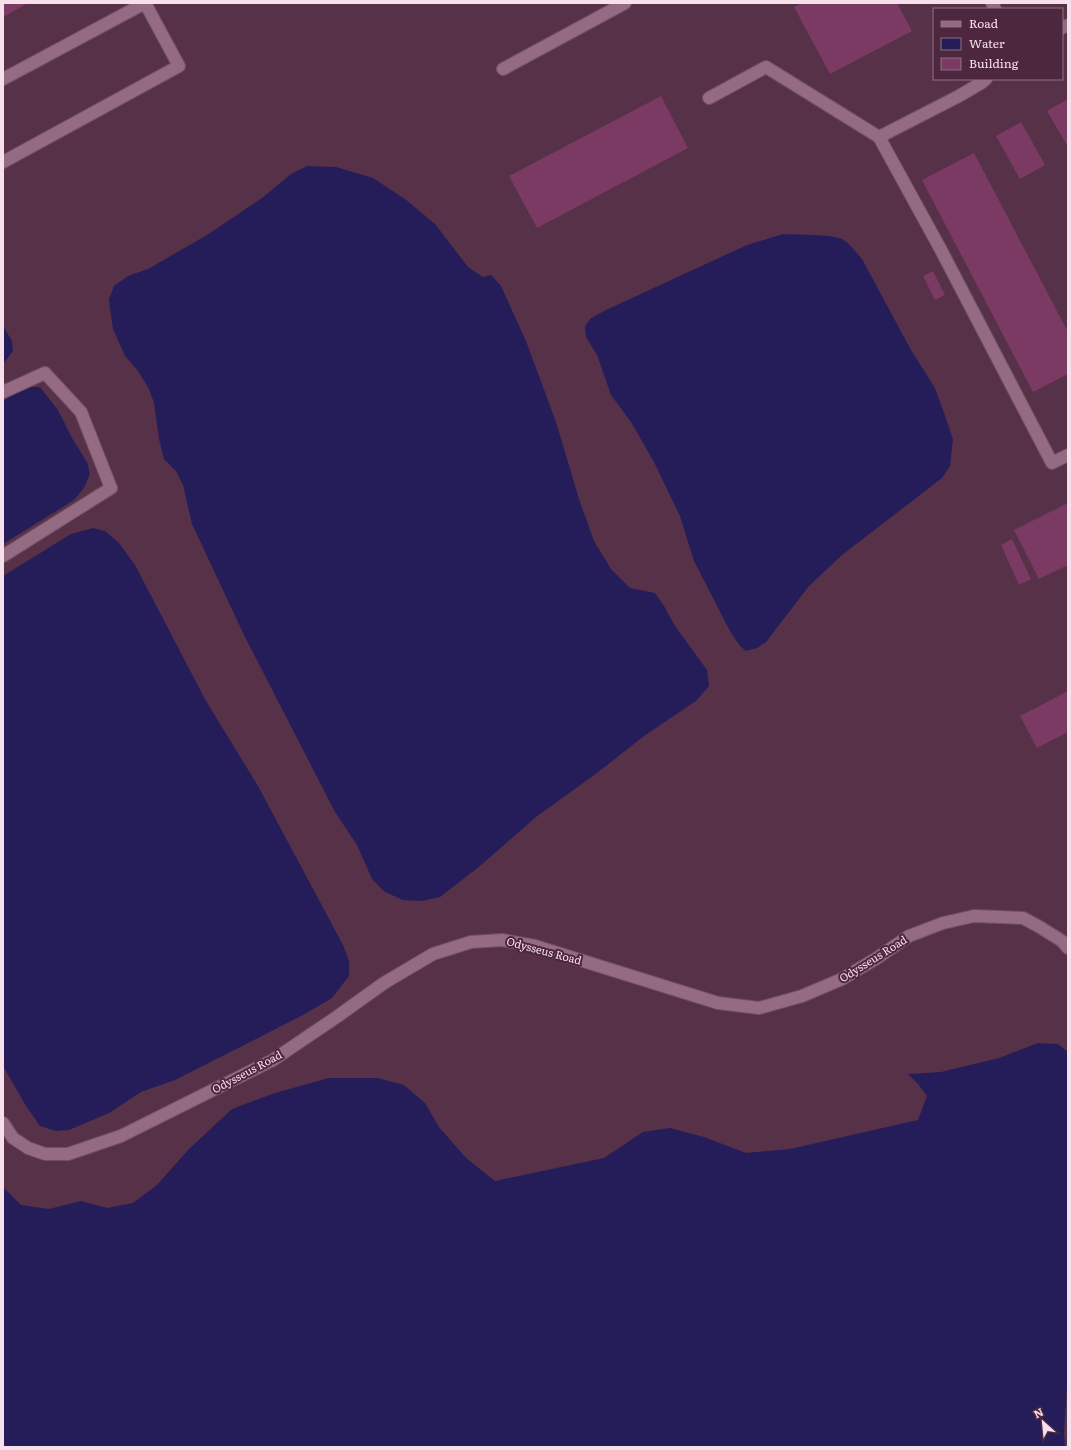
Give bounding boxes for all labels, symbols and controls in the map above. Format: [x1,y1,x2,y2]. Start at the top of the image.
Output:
legend [933,8,1063,80]
text: Road [969,14,999,32]
text: Water [969,34,1005,52]
text: Building [969,54,1019,72]
street label: Odysseus Road [835,931,910,985]
street label: Odysseus Road [505,932,584,968]
street label: Odysseus Road [209,1046,285,1096]
north arrow [1023,1402,1063,1442]
text: N [1030,1403,1046,1421]

